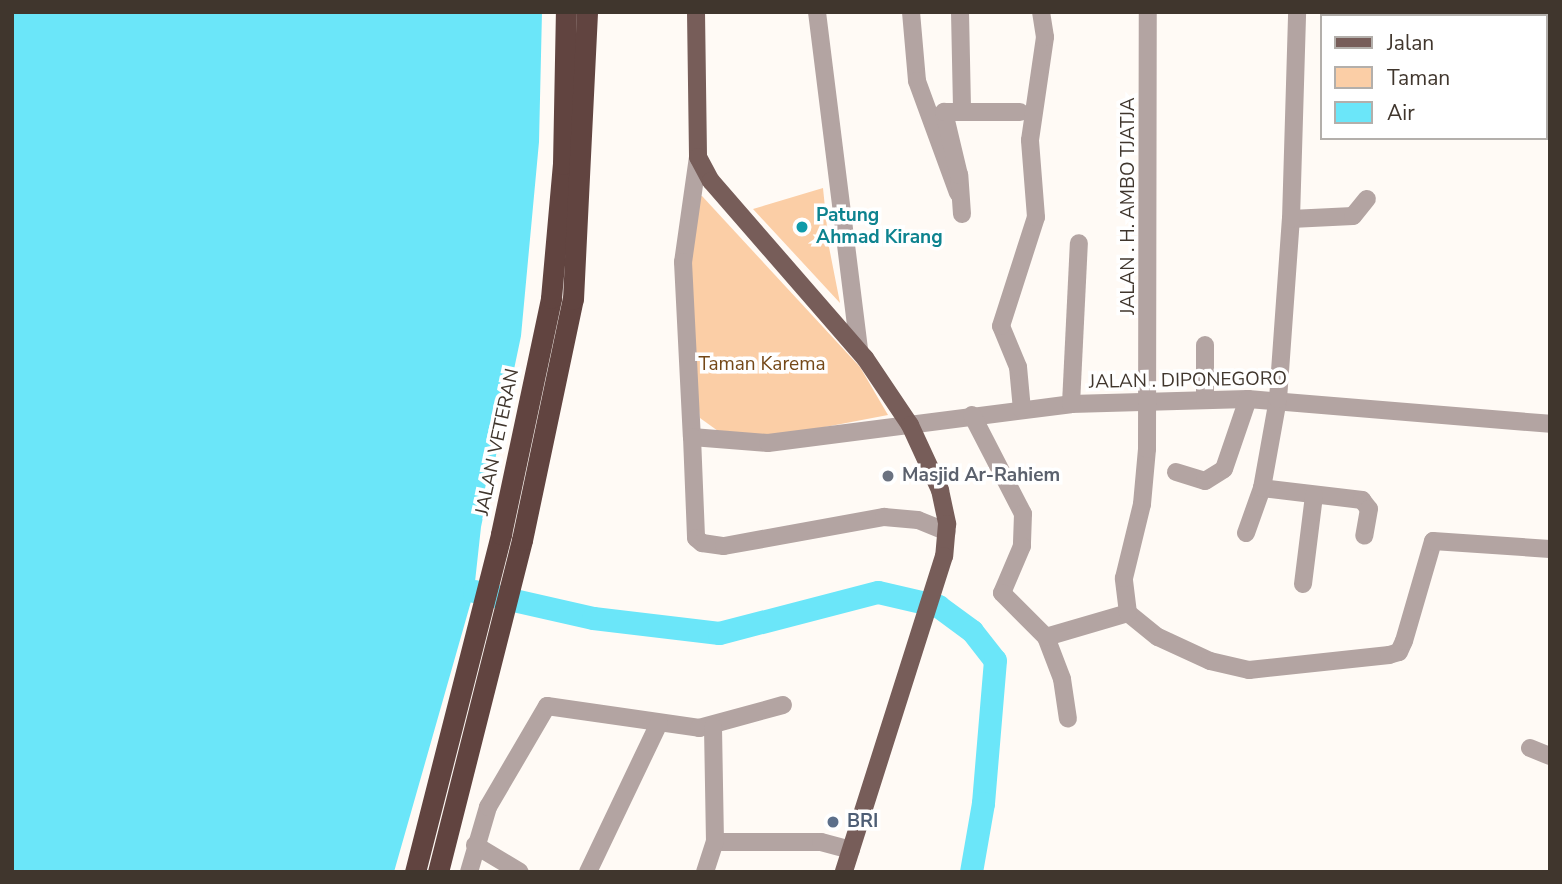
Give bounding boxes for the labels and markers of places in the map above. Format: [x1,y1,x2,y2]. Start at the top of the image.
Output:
place label: Patung Ahmad Kirang [816,205,943,249]
marker: Patung Ahmad Kirang [794,219,810,235]
place label: Masjid Ar-Rahiem [902,465,1060,487]
marker: Masjid Ar-Rahiem [880,468,896,484]
place label: BRI [847,811,878,833]
marker: BRI [825,814,841,830]

